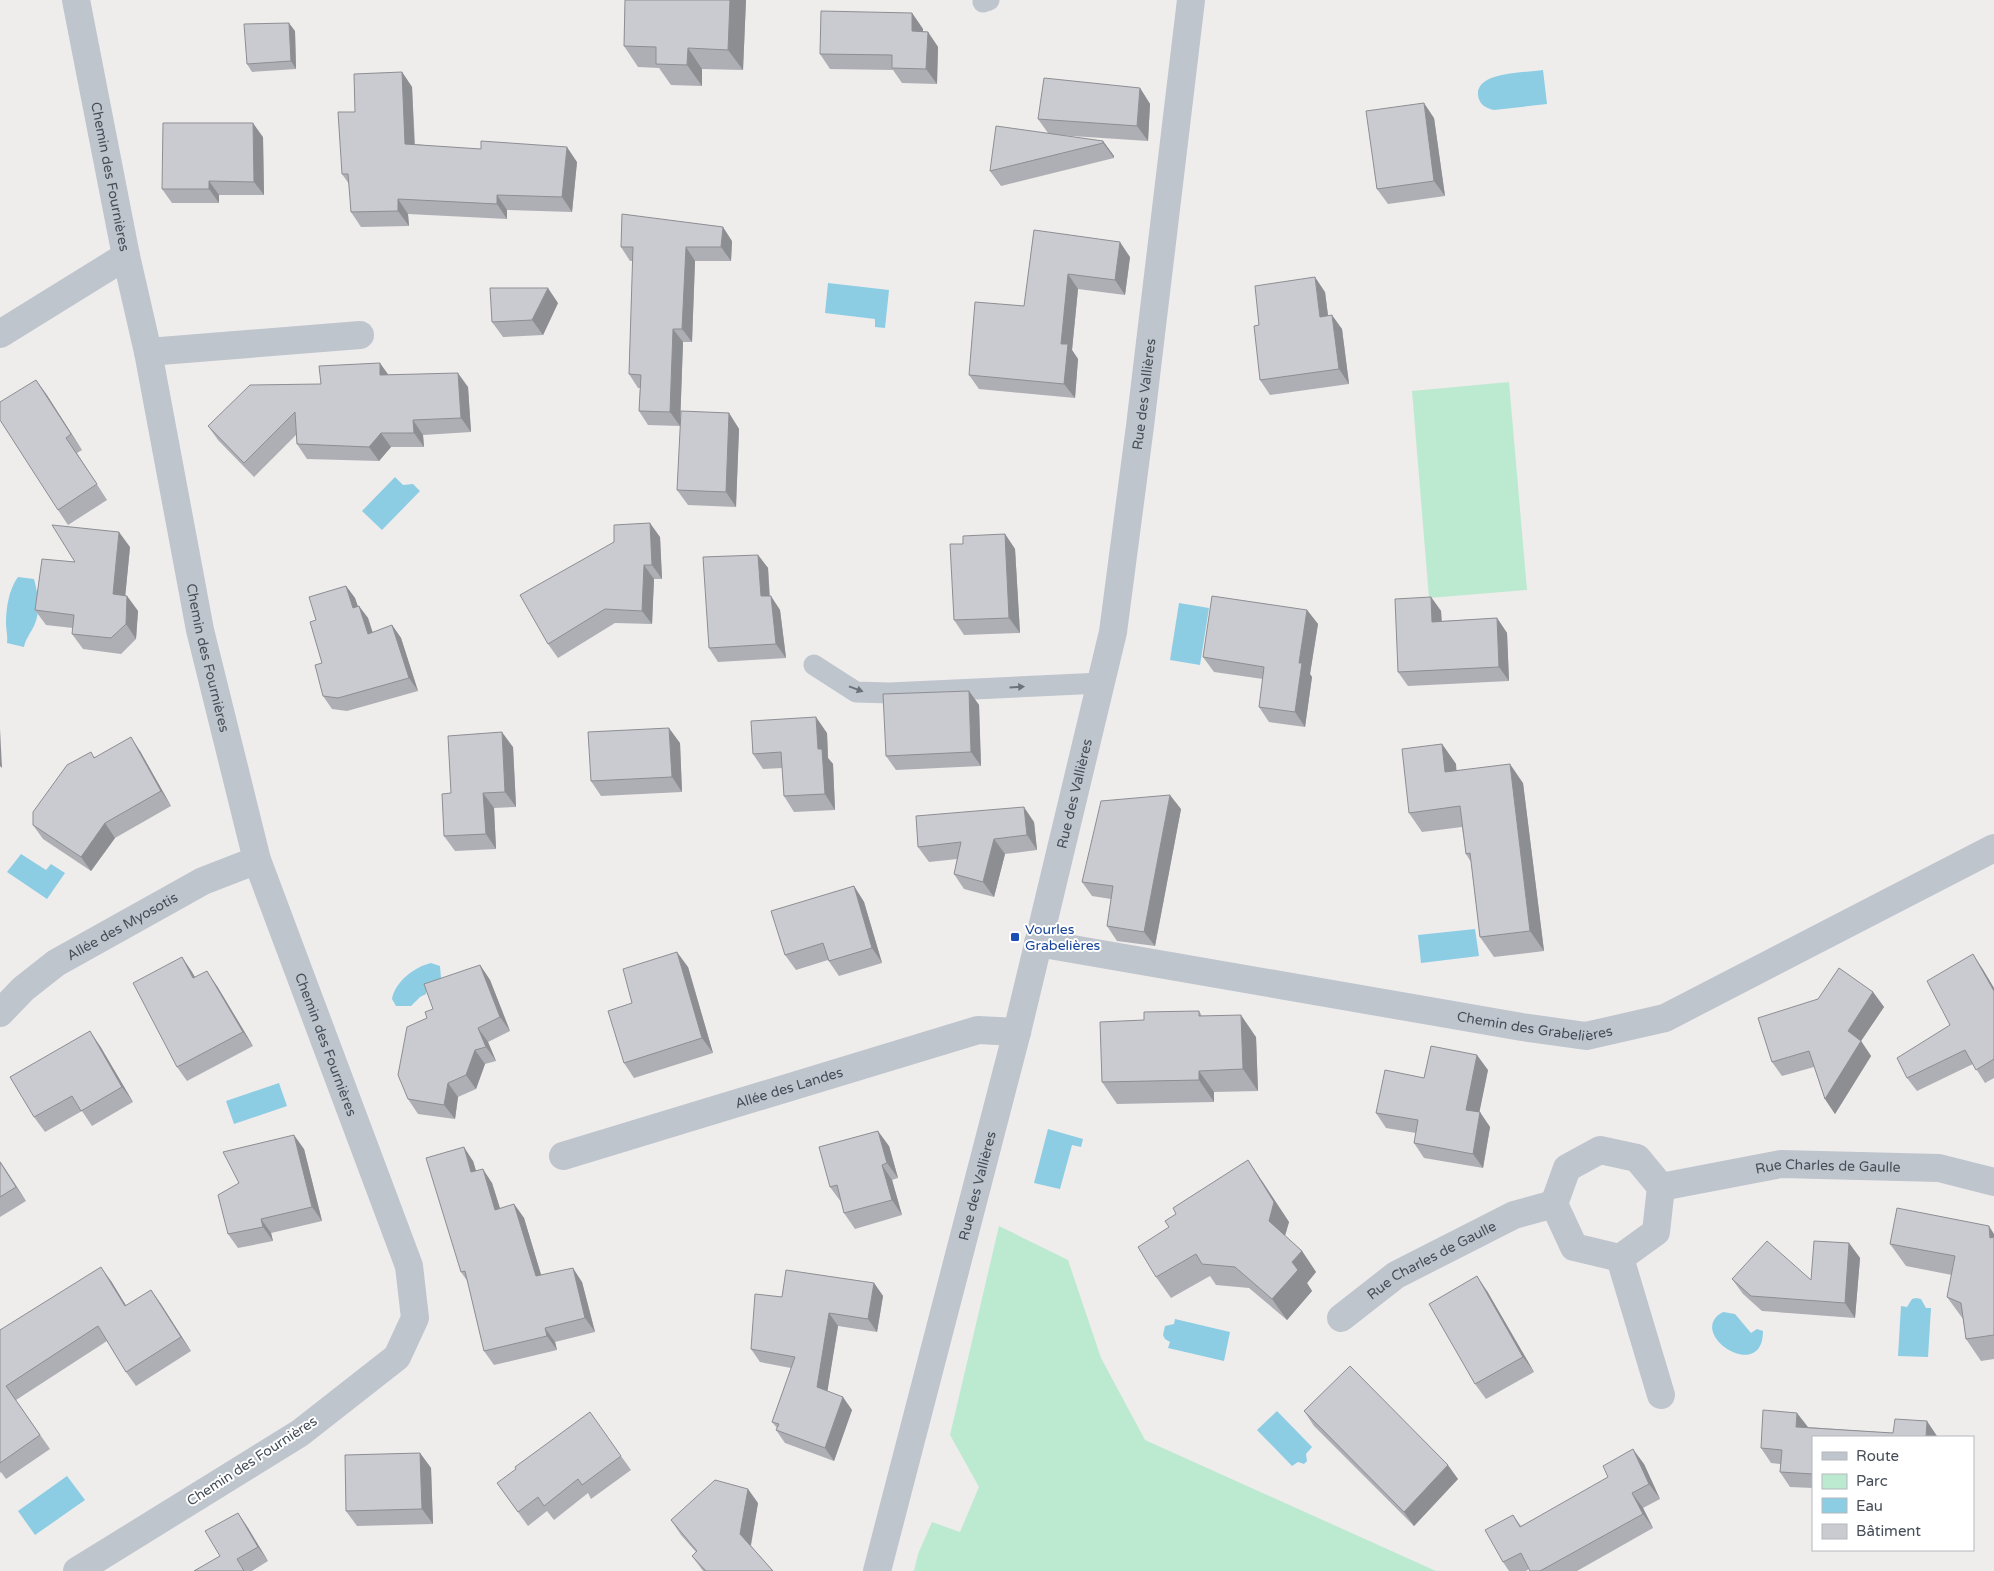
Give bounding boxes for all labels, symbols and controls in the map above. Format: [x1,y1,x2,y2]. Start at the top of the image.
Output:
street label: Chemin des Fournières [88,100,133,253]
street label: Rue des Vallières [1128,337,1159,451]
street label: Chemin des Fournières [183,582,234,734]
one-way arrow [1010,683,1026,691]
one-way arrow [849,686,864,694]
street label: Rue des Vallières [1053,737,1096,850]
street label: Allée des Myosotis [64,888,181,964]
place label: Vourles Grabelières [1025,921,1101,954]
marker: Vourles Grabelières [1009,931,1021,943]
street label: Chemin des Fournières [291,970,361,1119]
street label: Chemin des Grabelières [1456,1007,1614,1045]
street label: Allée des Landes [733,1063,845,1112]
street label: Rue des Vallières [955,1129,999,1242]
street label: Rue Charles de Gaulle [1754,1156,1901,1177]
street label: Rue Charles de Gaulle [1363,1217,1499,1303]
street label: Chemin des Fournières [184,1412,321,1509]
legend [1812,1436,1974,1551]
text: Route [1856,1447,1899,1465]
text: Parc [1856,1472,1888,1490]
text: Eau [1856,1497,1883,1515]
text: Bâtiment [1856,1522,1921,1540]

